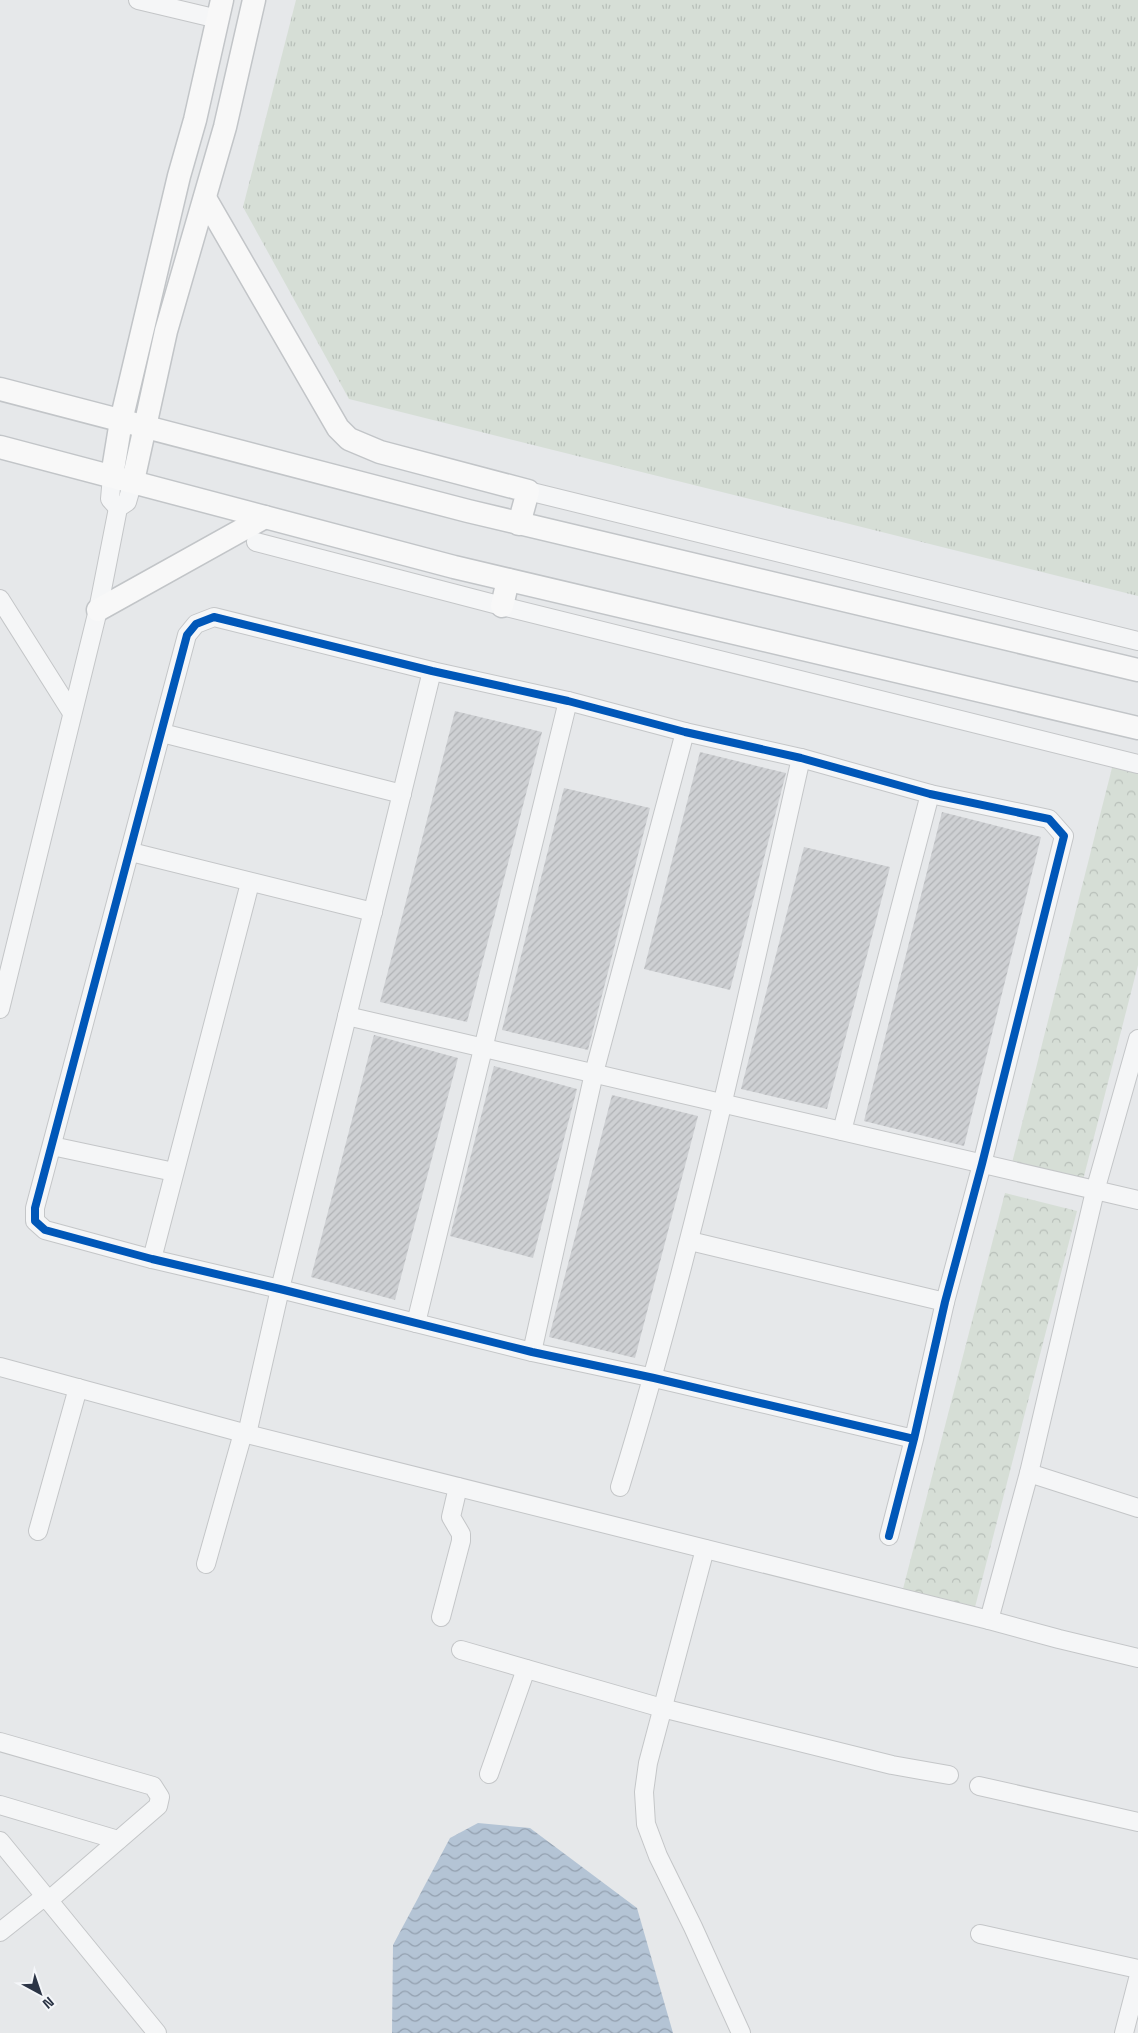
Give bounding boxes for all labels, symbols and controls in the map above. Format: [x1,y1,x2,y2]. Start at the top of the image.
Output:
north arrow [15,1968,65,2018]
text: N [39,1993,58,2013]

